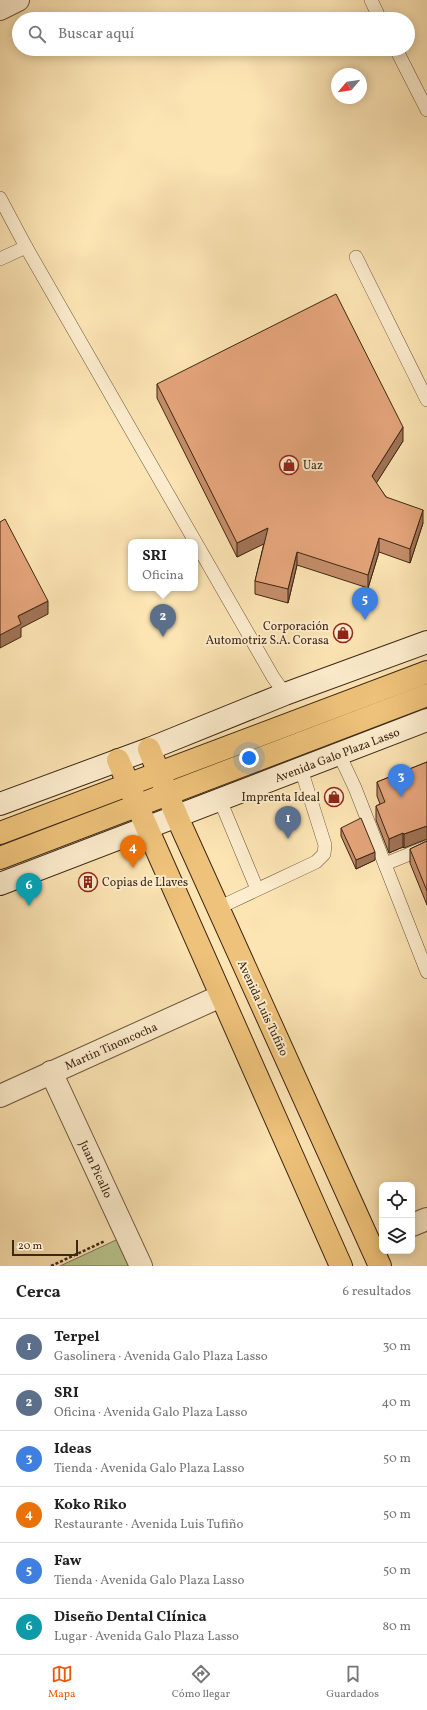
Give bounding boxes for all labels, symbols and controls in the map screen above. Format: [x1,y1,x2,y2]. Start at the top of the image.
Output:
search box [12,12,415,56]
icon: search [26,23,48,45]
text: Buscar aquí [58,24,134,45]
north arrow [331,68,367,104]
shop icon: Uaz [278,454,300,476]
place label: Uaz [303,458,323,474]
popup [128,539,198,591]
text: SRI [142,546,167,567]
text: Oficina [142,567,184,585]
pin: 5 [352,587,378,620]
pin: 2 [150,604,176,637]
place label: Corporación Automotriz S.A. Corasa [206,619,329,649]
shop icon: Corporación Automotriz S.A. Corasa [332,622,354,644]
street label: Avenida Galo Plaza Lasso [272,725,402,787]
your location [239,748,259,768]
pin: 3 [388,764,414,797]
shop icon: Imprenta Ideal [323,786,345,808]
place label: Imprenta Ideal [242,790,320,806]
pin: 1 [275,806,301,839]
pin: 4 [120,835,146,868]
building icon: Copias de Llaves [77,871,99,893]
pin: 6 [16,873,42,906]
place label: Copias de Llaves [102,875,188,891]
street label: Avenida Luis Tufiño [233,958,291,1059]
street label: Martin Tinoncocha [63,1019,160,1075]
street label: Juan Picallo [75,1138,115,1201]
map controls [379,1182,415,1254]
button: locate [379,1182,415,1218]
button: layers [379,1218,415,1254]
scale bar [12,1238,78,1257]
text: 20 m [18,1239,42,1254]
text: Cerca [16,1281,61,1304]
text: 6 resultados [343,1283,411,1301]
text: Terpel [54,1327,100,1348]
text: 1 [26,1338,32,1356]
text: 30 m [383,1338,411,1356]
text: Gasolinera · Avenida Galo Plaza Lasso [54,1348,268,1366]
text: SRI [54,1383,79,1404]
text: 2 [26,1394,32,1412]
text: 40 m [382,1394,411,1412]
text: Oficina · Avenida Galo Plaza Lasso [54,1404,247,1422]
text: Ideas [54,1439,92,1460]
text: 3 [26,1450,32,1468]
text: 50 m [383,1450,411,1468]
text: Tienda · Avenida Galo Plaza Lasso [54,1460,244,1478]
text: Koko Riko [54,1495,127,1516]
text: 4 [25,1506,33,1524]
text: 50 m [383,1506,411,1524]
text: Restaurante · Avenida Luis Tufiño [54,1516,244,1534]
text: Faw [54,1551,82,1572]
text: 5 [26,1562,32,1580]
text: 50 m [383,1562,411,1580]
text: Tienda · Avenida Galo Plaza Lasso [54,1572,244,1590]
text: Diseño Dental Clínica [54,1607,207,1628]
text: 6 [25,1618,33,1636]
text: 80 m [382,1618,411,1636]
text: Lugar · Avenida Galo Plaza Lasso [54,1628,239,1646]
tab: Mapa [48,1663,76,1702]
tab: Cómo llegar [172,1663,230,1702]
tab: Guardados [326,1663,379,1702]

